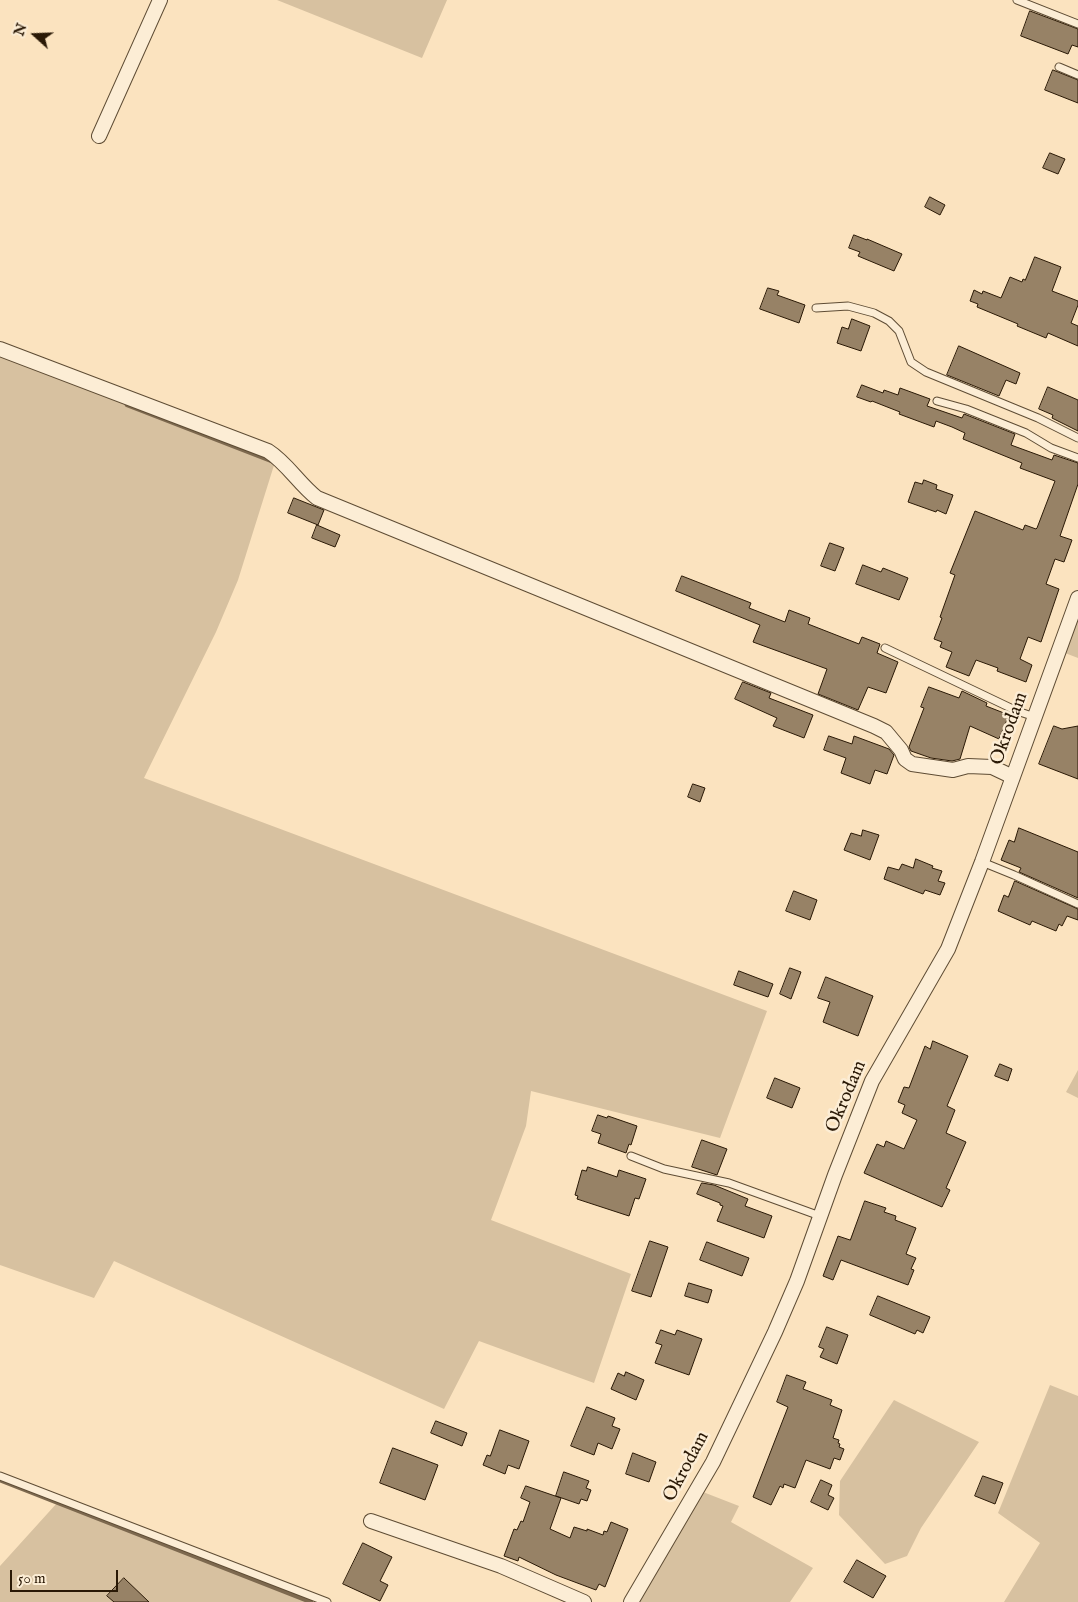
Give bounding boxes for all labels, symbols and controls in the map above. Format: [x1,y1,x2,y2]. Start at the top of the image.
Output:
north arrow [10,10,60,60]
text: N [10,21,31,39]
street label: Okrodam [986,689,1034,769]
street label: Okrodam [822,1058,872,1136]
street label: Okrodam [659,1428,715,1506]
scale bar [12,1560,120,1592]
text: 50 m [18,1569,46,1588]

